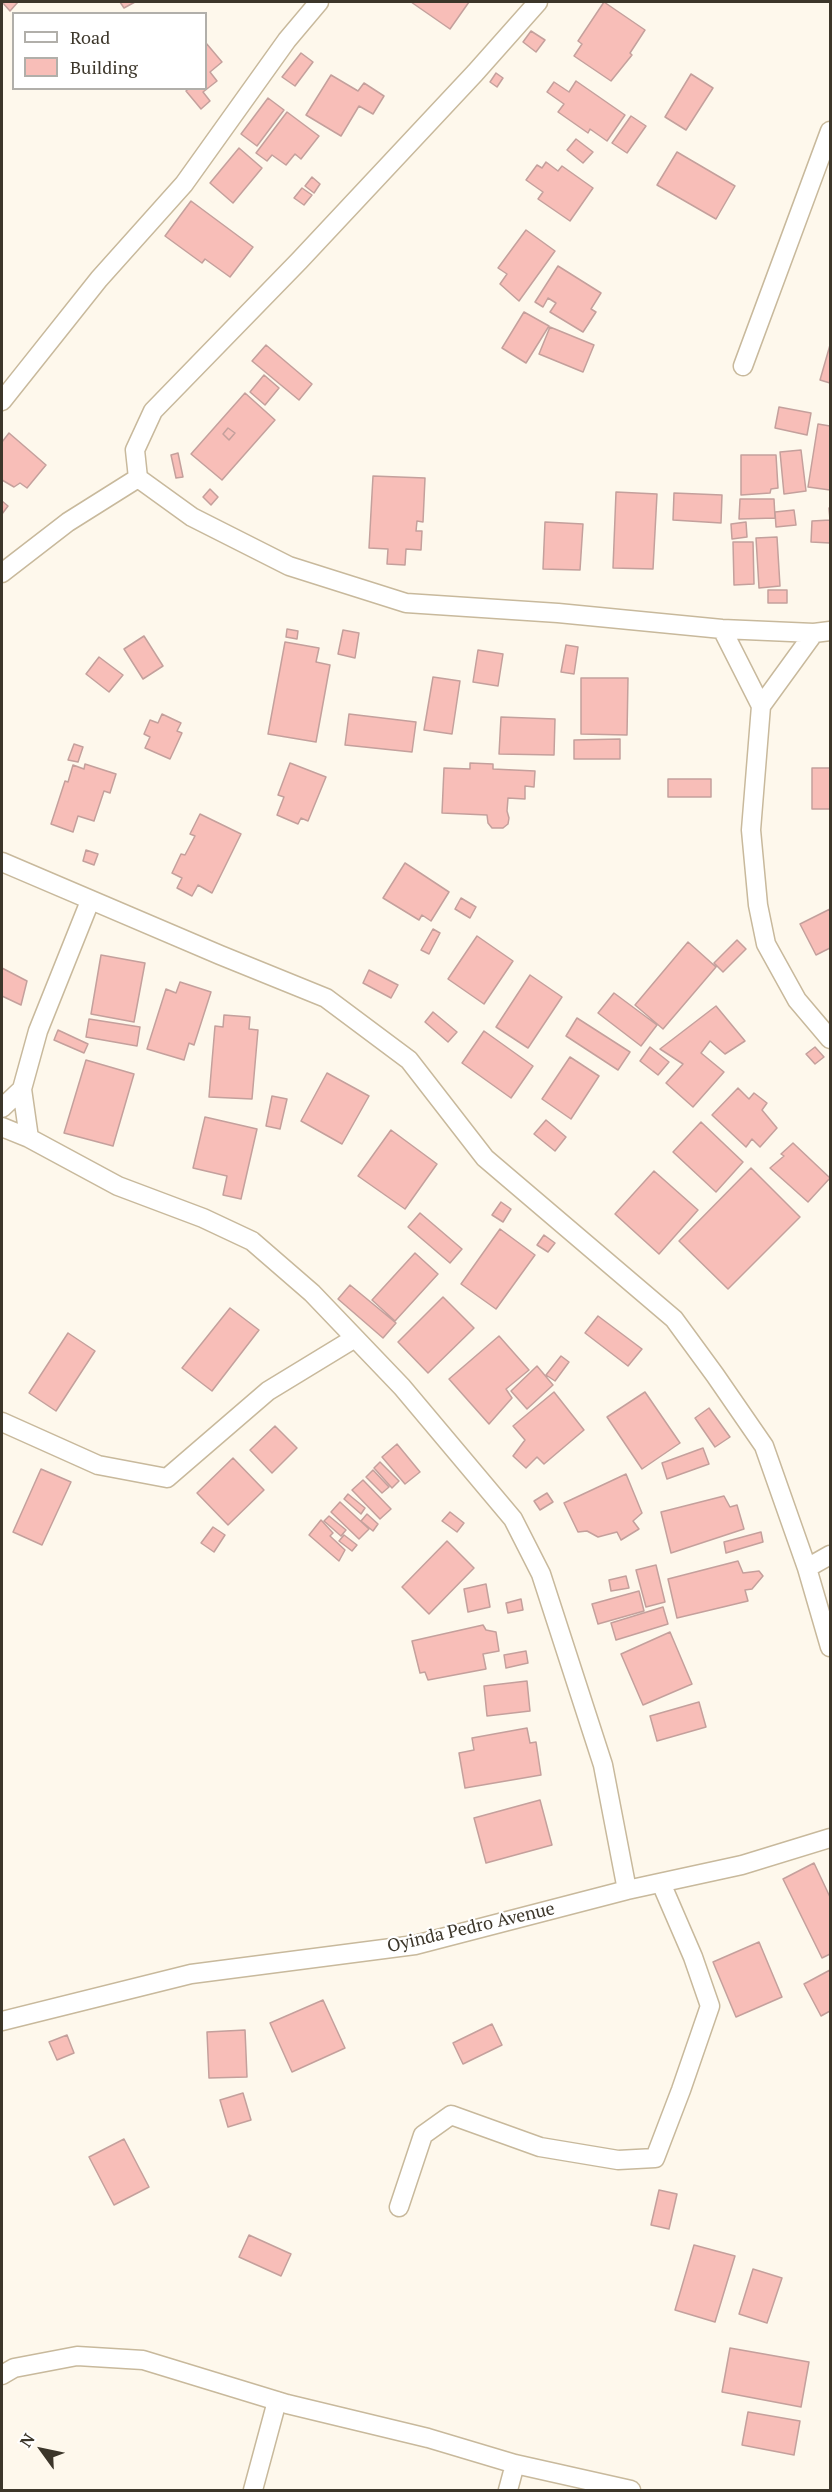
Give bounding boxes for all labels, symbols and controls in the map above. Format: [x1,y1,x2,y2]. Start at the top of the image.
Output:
legend [12,12,207,90]
text: Road [70,25,110,49]
text: Building [70,55,138,79]
street label: Oyinda Pedro Avenue [385,1898,557,1958]
north arrow [12,2420,72,2480]
text: N [14,2429,39,2451]

